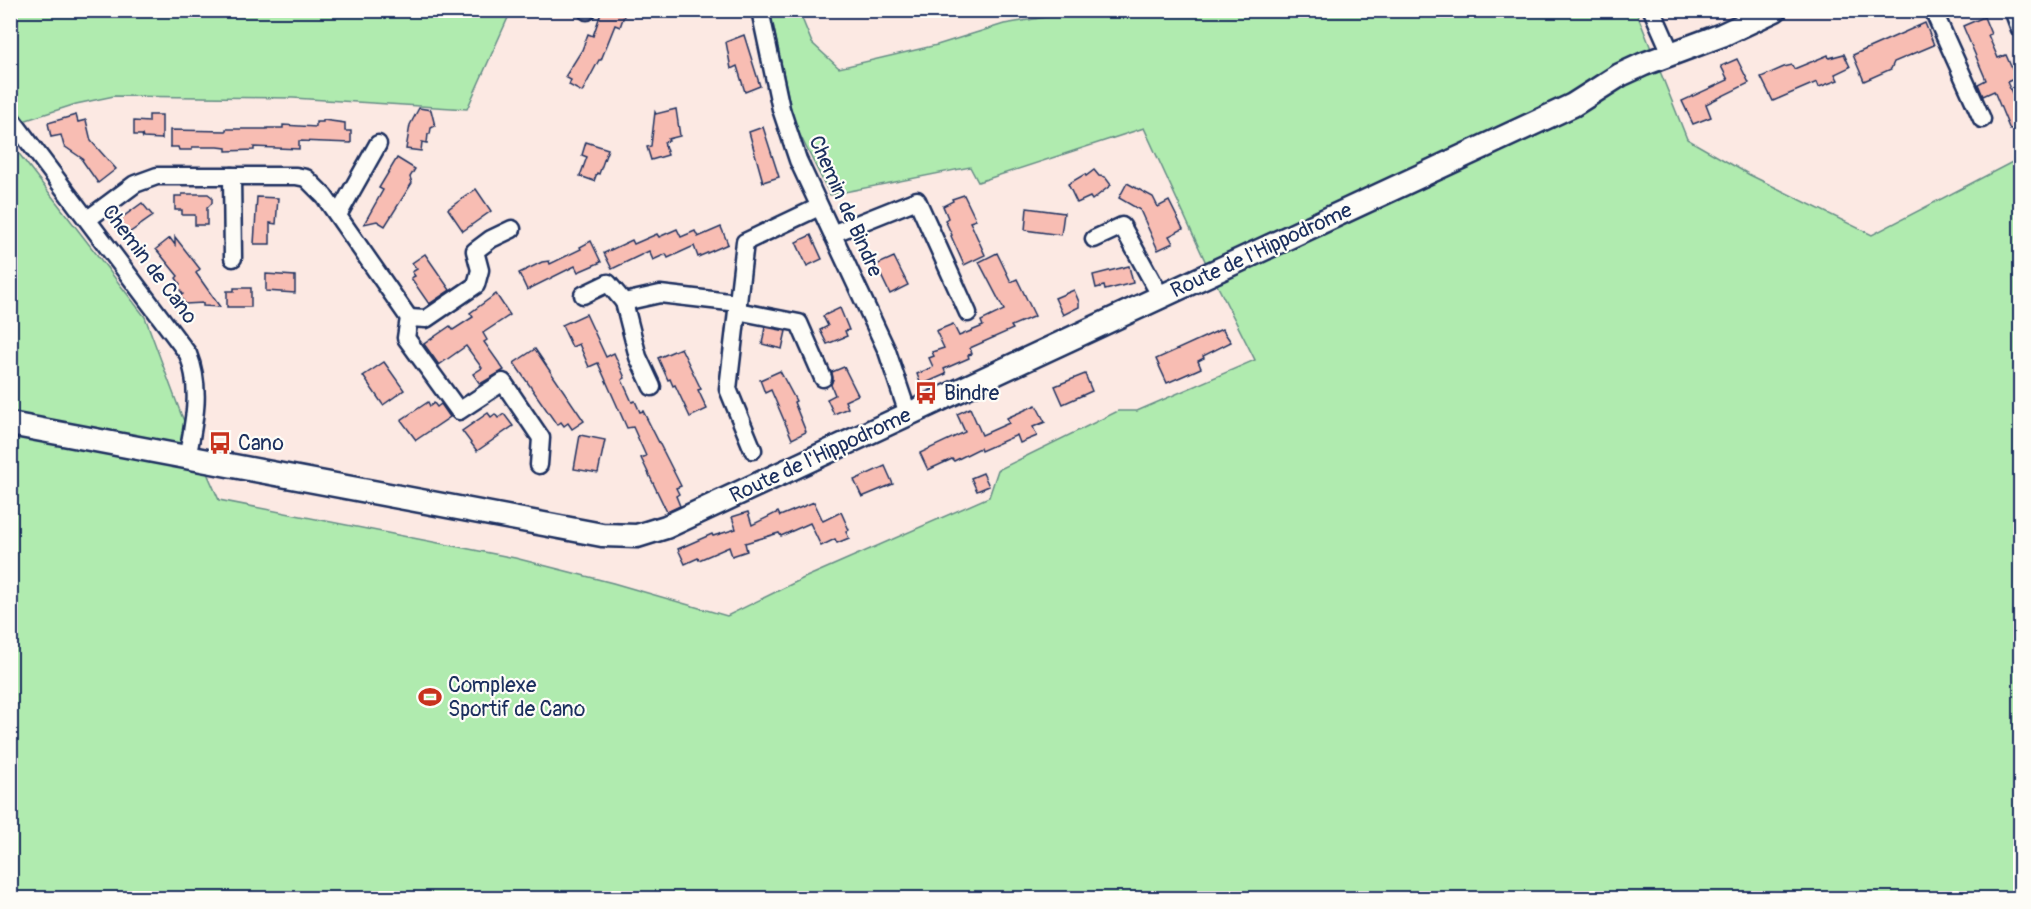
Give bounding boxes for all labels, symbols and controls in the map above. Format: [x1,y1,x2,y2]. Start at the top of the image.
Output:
street label: Chemin de Bindre [802,131,889,282]
street label: Route de l'Hippodrome [1166,196,1357,304]
street label: Chemin de Cano [96,199,203,329]
bus stop icon: Bindre [913,380,939,406]
place label: Bindre [944,380,1000,407]
street label: Route de l'Hippodrome [725,401,916,509]
bus stop icon: Cano [207,430,233,456]
place label: Cano [238,430,284,457]
place label: Complexe Sportif de Cano [448,672,585,723]
sports icon: Complexe Sportif de Cano [417,684,443,710]

